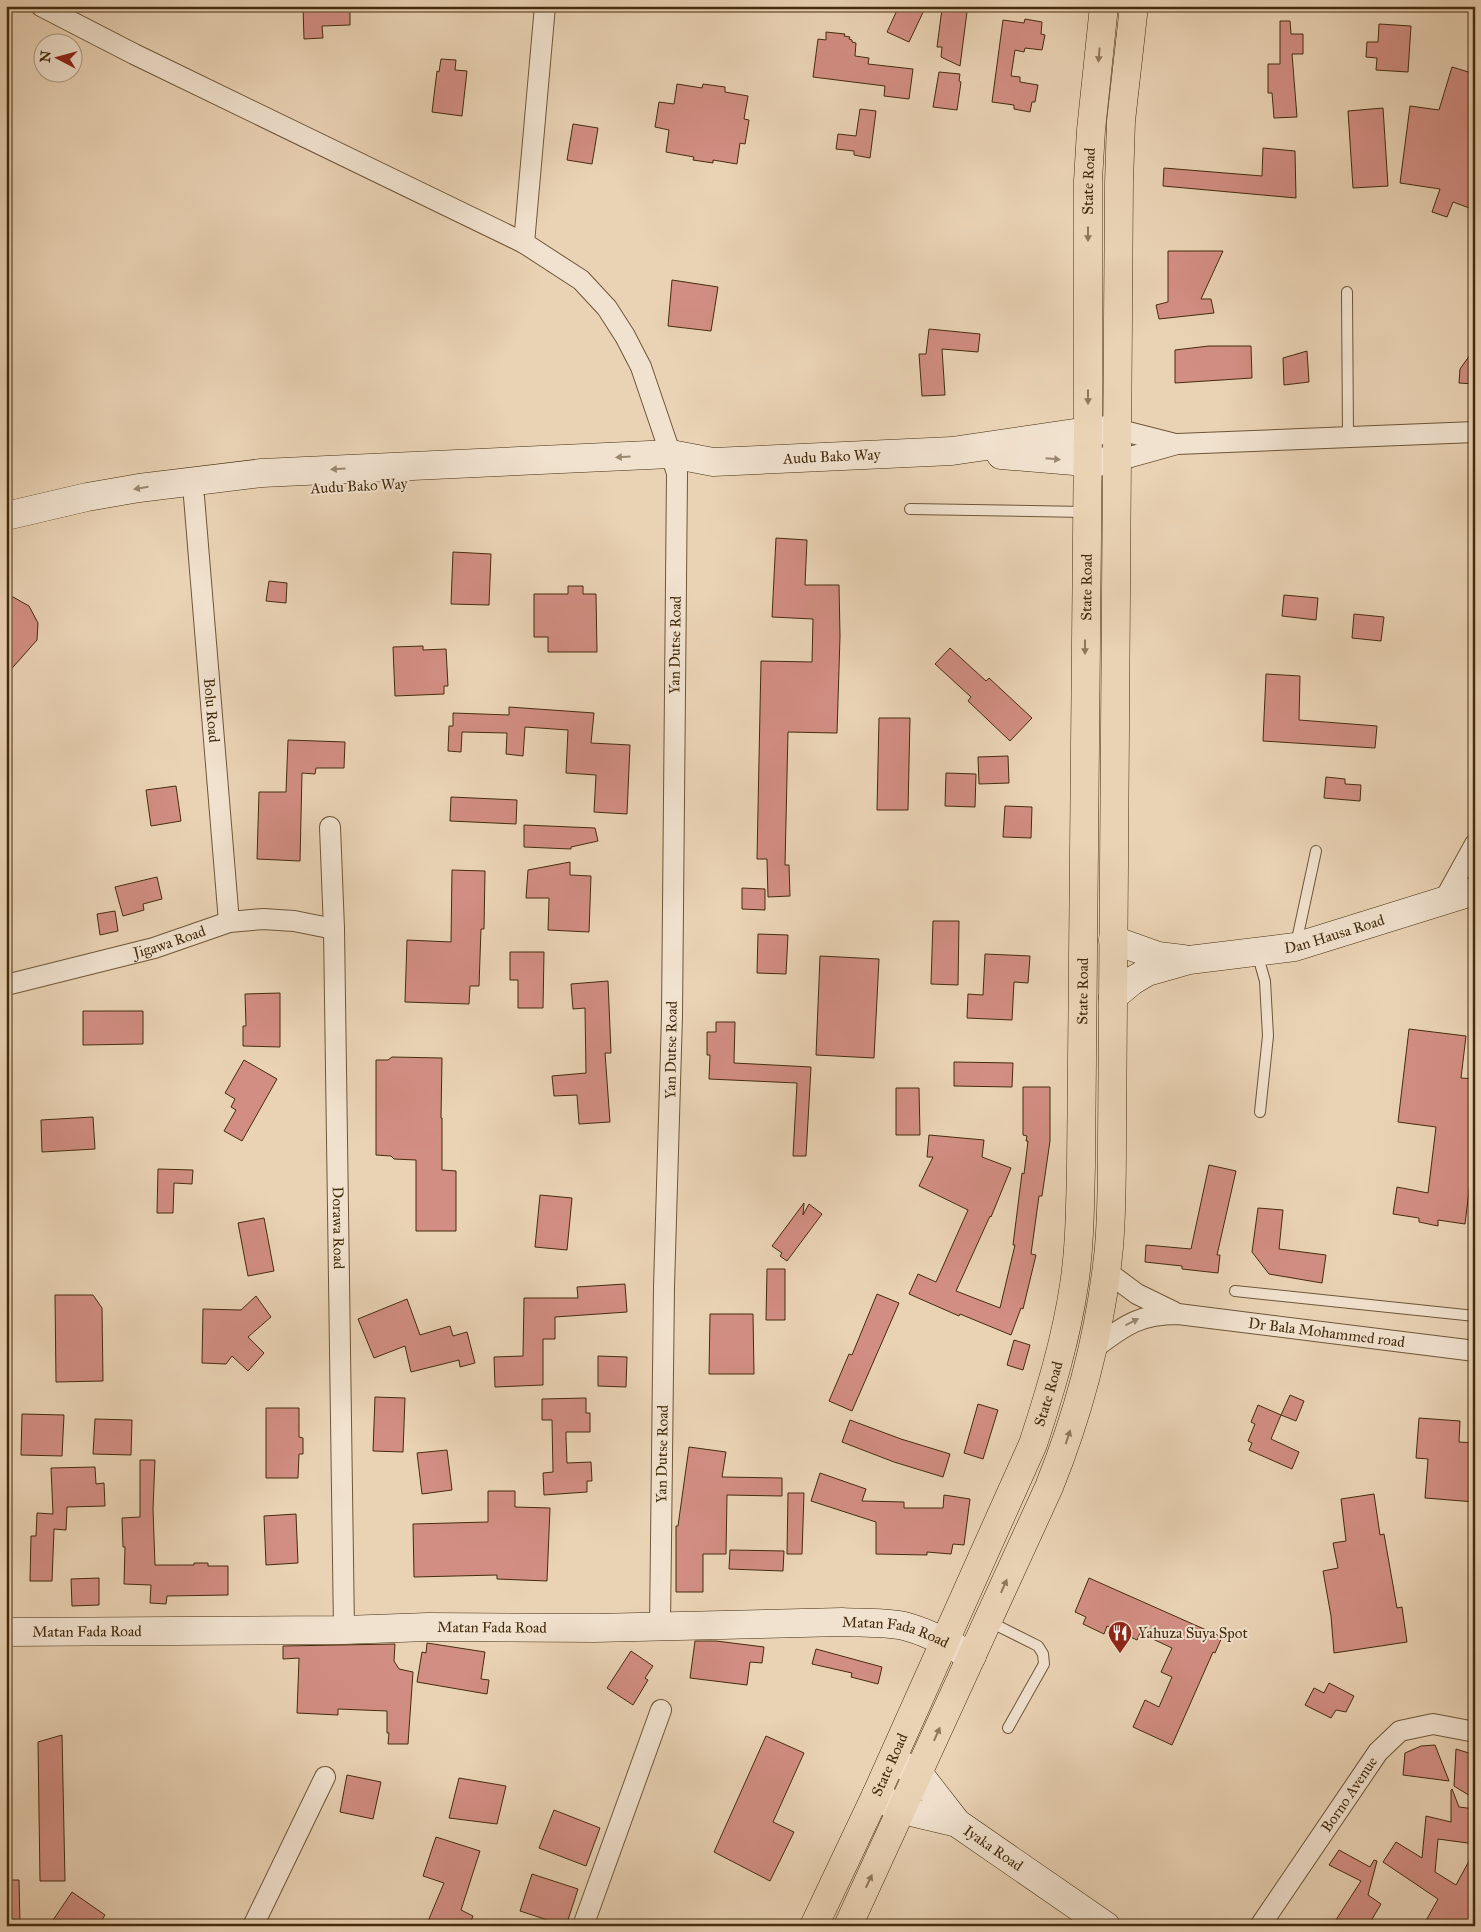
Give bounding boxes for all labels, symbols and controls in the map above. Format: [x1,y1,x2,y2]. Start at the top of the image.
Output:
north arrow [32,32,82,82]
one-way arrow [1095,47,1103,63]
text: N [36,50,55,63]
street label: State Road [1079,147,1099,215]
one-way arrow [1084,227,1092,243]
one-way arrow [1084,389,1092,405]
street label: Audu Bako Way [782,445,882,468]
one-way arrow [614,453,630,461]
one-way arrow [1045,455,1061,463]
one-way arrow [330,466,346,474]
street label: Audu Bako Way [309,474,409,498]
one-way arrow [133,484,149,492]
street label: State Road [1077,553,1096,621]
street label: Yan Dutse Road [665,595,685,694]
one-way arrow [1081,639,1089,655]
street label: Bolu Road [200,677,223,744]
street label: Dan Hausa Road [1283,911,1387,957]
street label: Jigawa Road [130,922,208,963]
street label: State Road [1073,957,1092,1025]
street label: Yan Dutse Road [661,1000,681,1099]
street label: Dorawa Road [329,1186,348,1270]
street label: Dr Bala Mohammed road [1247,1314,1406,1351]
one-way arrow [1125,1318,1139,1326]
street label: State Road [1030,1359,1067,1429]
street label: Yan Dutse Road [652,1404,672,1503]
one-way arrow [1065,1429,1073,1444]
one-way arrow [1000,1579,1008,1593]
street label: Matan Fada Road [842,1613,952,1652]
street label: Matan Fada Road [437,1618,547,1637]
restaurant icon: Yahuza Suya Spot [1107,1620,1133,1654]
street label: Matan Fada Road [32,1622,142,1641]
place label: Yahuza Suya Spot [1138,1624,1249,1642]
one-way arrow [933,1727,941,1741]
street label: State Road [868,1730,912,1799]
street label: Borno Avenue [1317,1753,1381,1836]
street label: Iyaka Road [960,1821,1027,1875]
one-way arrow [865,1874,873,1889]

